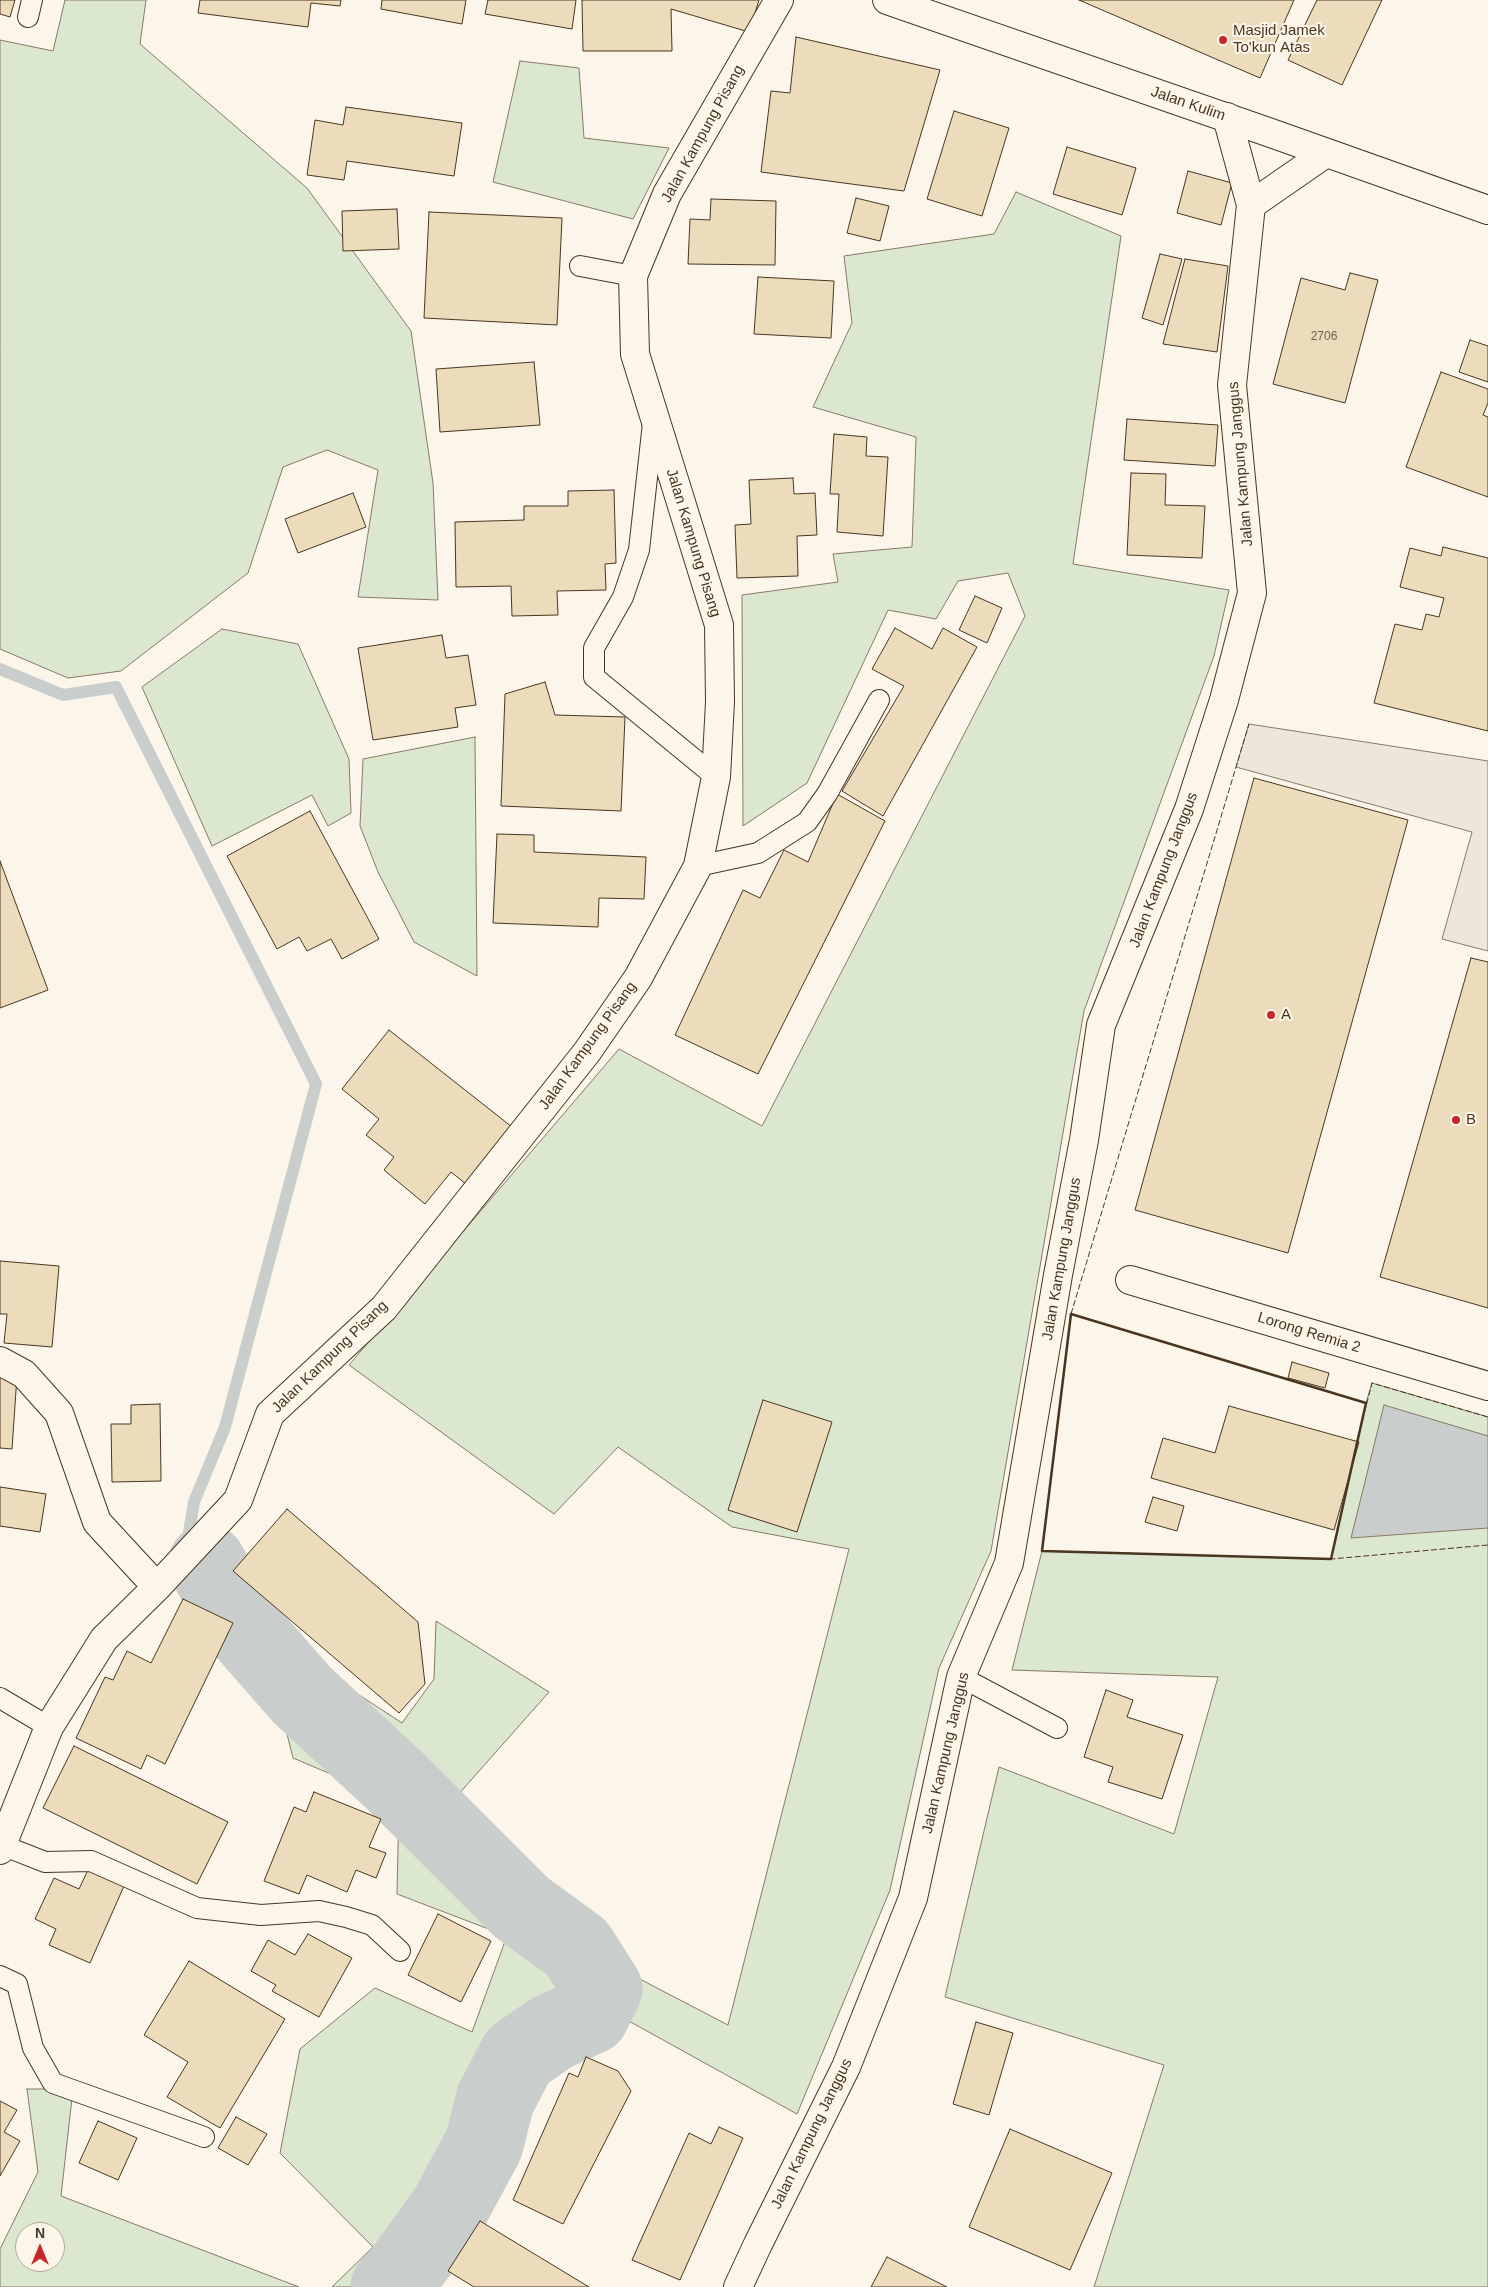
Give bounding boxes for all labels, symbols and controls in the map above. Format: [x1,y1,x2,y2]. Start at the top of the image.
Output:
place label: Masjid Jamek To'kun Atas [1233,22,1325,57]
marker: Masjid Jamek To'kun Atas [1217,34,1229,46]
street label: Jalan Kampung Pisang [658,62,748,206]
street label: Jalan Kulim [1148,83,1228,125]
house number: 2706 [1311,330,1337,344]
street label: Jalan Kampung Janggus [1225,381,1257,547]
street label: Jalan Kampung Pisang [662,467,724,619]
street label: Jalan Kampung Janggus [1126,790,1202,950]
street label: Jalan Kampung Pisang [535,978,641,1114]
place label: A [1281,1006,1291,1024]
marker: A [1265,1009,1277,1021]
place label: B [1466,1111,1476,1129]
marker: B [1450,1114,1462,1126]
street label: Jalan Kampung Janggus [1039,1176,1085,1342]
street label: Jalan Kampung Pisang [268,1297,392,1417]
street label: Lorong Remia 2 [1255,1309,1363,1357]
street label: Jalan Kampung Janggus [919,1671,973,1835]
street label: Jalan Kampung Janggus [768,2056,856,2212]
north arrow [15,2222,65,2272]
text: N [35,2225,45,2241]

